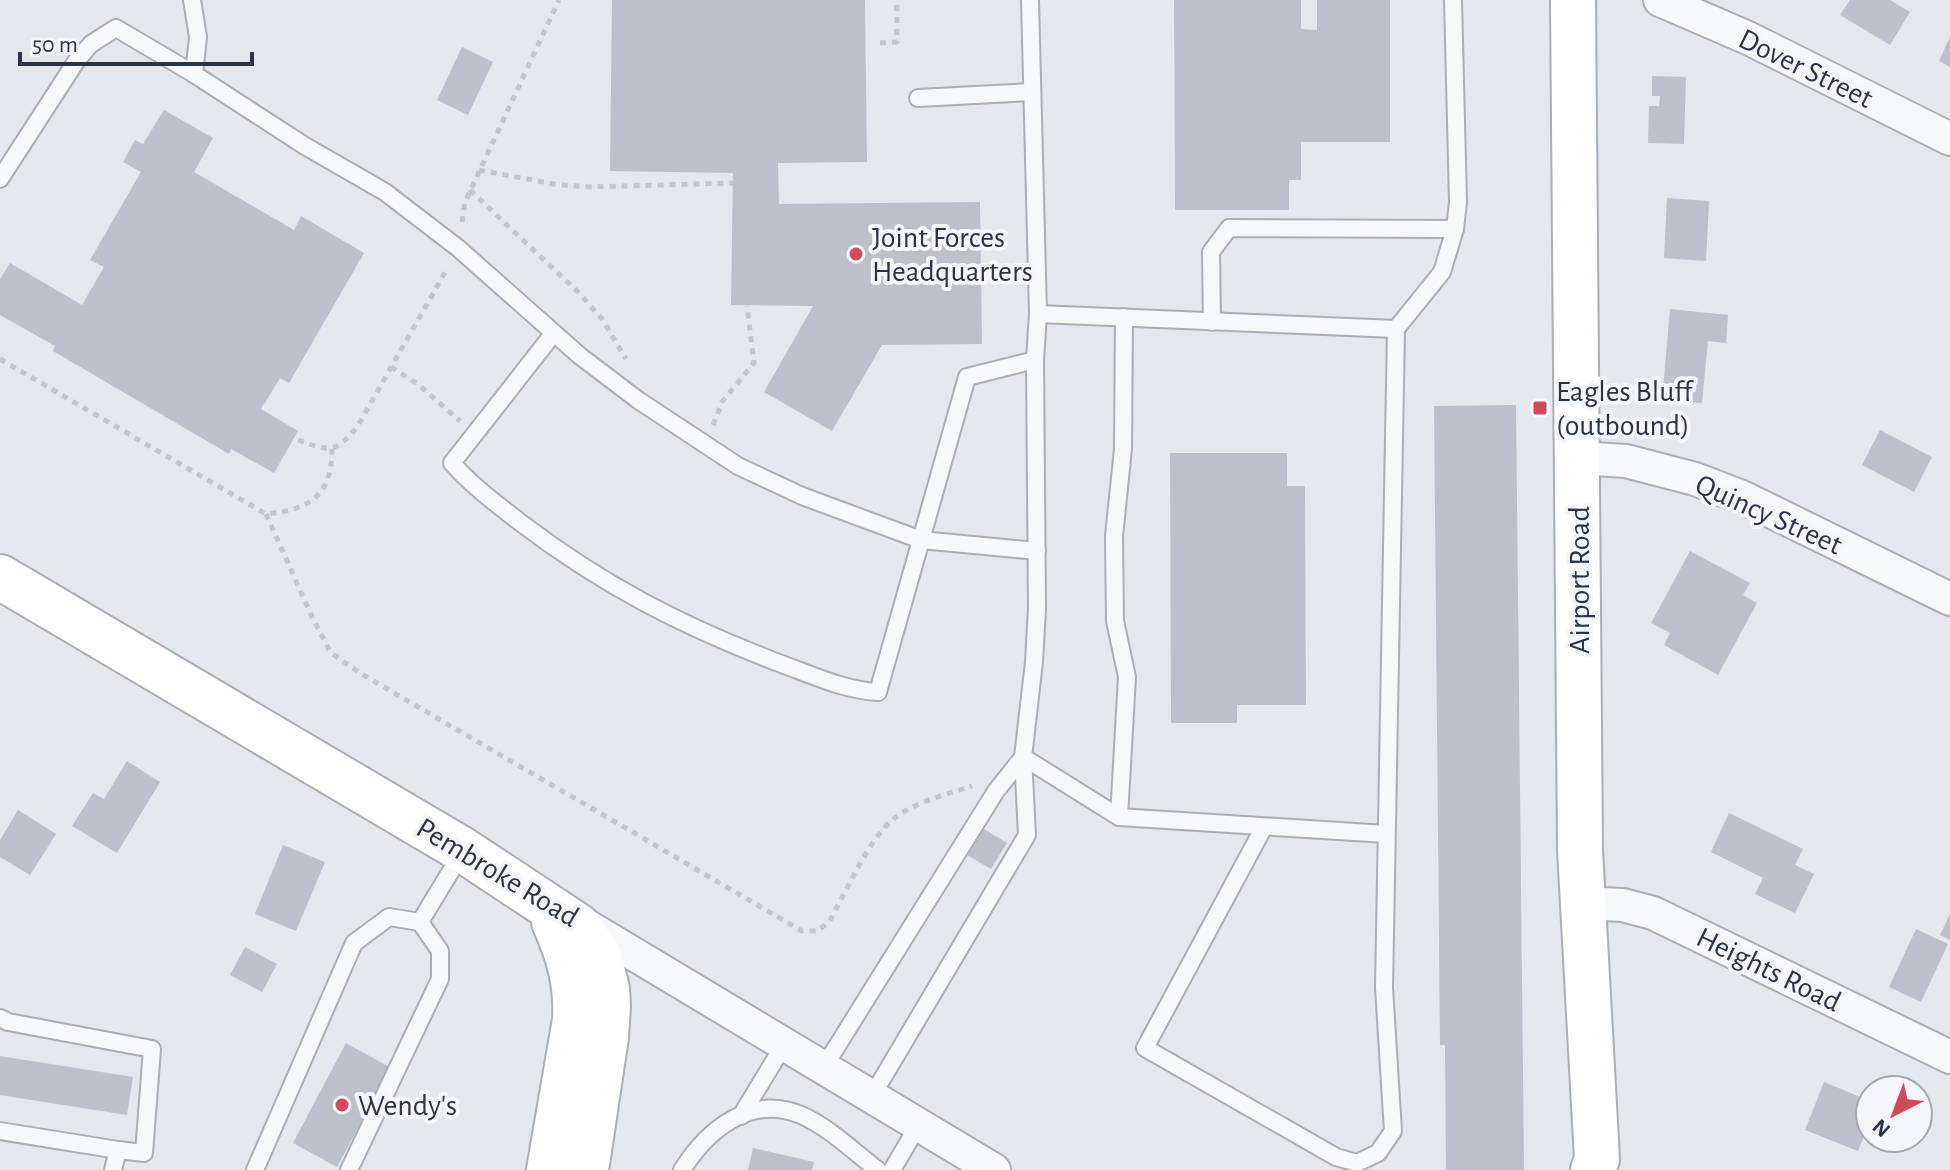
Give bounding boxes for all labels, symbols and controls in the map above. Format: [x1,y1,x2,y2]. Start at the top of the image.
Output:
scale bar [20,16,252,66]
street label: Dover Street [1734,24,1878,114]
text: 50 m [32,33,78,57]
place label: Joint Forces Headquarters [872,223,1033,287]
marker: Joint Forces Headquarters [847,245,865,263]
place label: Eagles Bluff (outbound) [1556,377,1694,441]
marker: Eagles Bluff (outbound) [1531,399,1549,417]
street label: Quincy Street [1691,469,1847,561]
street label: Airport Road [1565,506,1595,654]
street label: Pembroke Road [411,813,584,933]
street label: Heights Road [1692,922,1845,1018]
north arrow [1854,1074,1934,1154]
place label: Wendy's [358,1091,457,1121]
marker: Wendy's [333,1096,351,1114]
text: N [1868,1115,1894,1141]

